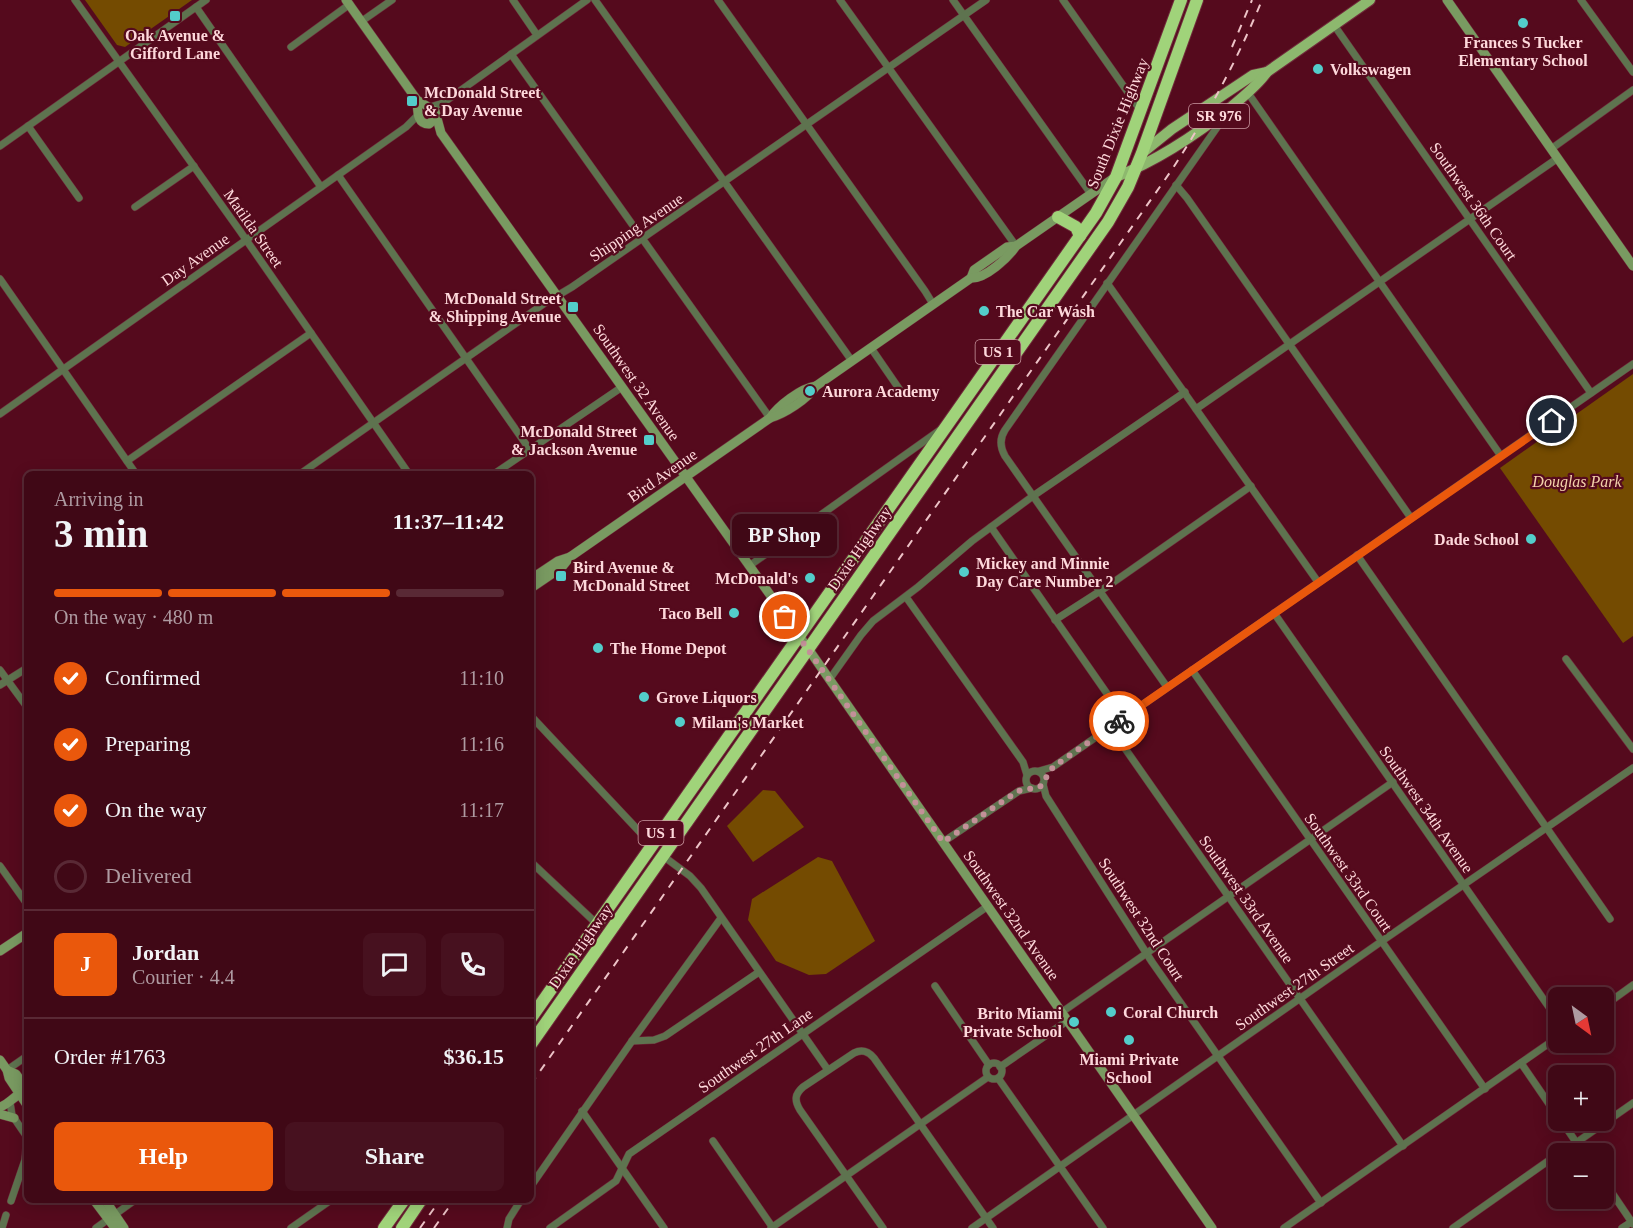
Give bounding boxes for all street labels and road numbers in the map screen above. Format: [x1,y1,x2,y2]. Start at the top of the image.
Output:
street label: South Dixie Highway [1083,55,1152,191]
road number: SR 976 [1189,104,1249,128]
street label: Southwest 36th Court [1427,139,1521,264]
street label: Matilda Street [221,186,287,271]
street label: Shipping Avenue [586,190,687,266]
street label: Day Avenue [158,230,233,290]
street label: Southwest 32 Avenue [590,321,683,444]
road number: US 1 [976,340,1020,364]
street label: Bird Avenue [625,445,700,505]
street label: Dixie Highway [824,503,895,594]
street label: Southwest 34th Avenue [1376,743,1477,876]
street label: Southwest 33rd Court [1301,810,1396,935]
road number: US 1 [638,821,684,845]
street label: Southwest 33rd Avenue [1196,832,1297,966]
street label: Southwest 32nd Avenue [960,847,1063,983]
street label: Southwest 32nd Court [1095,855,1188,984]
street label: Dixie Highway [545,901,616,992]
street label: Southwest 27th Street [1232,939,1357,1034]
street label: Southwest 27th Lane [695,1005,815,1096]

